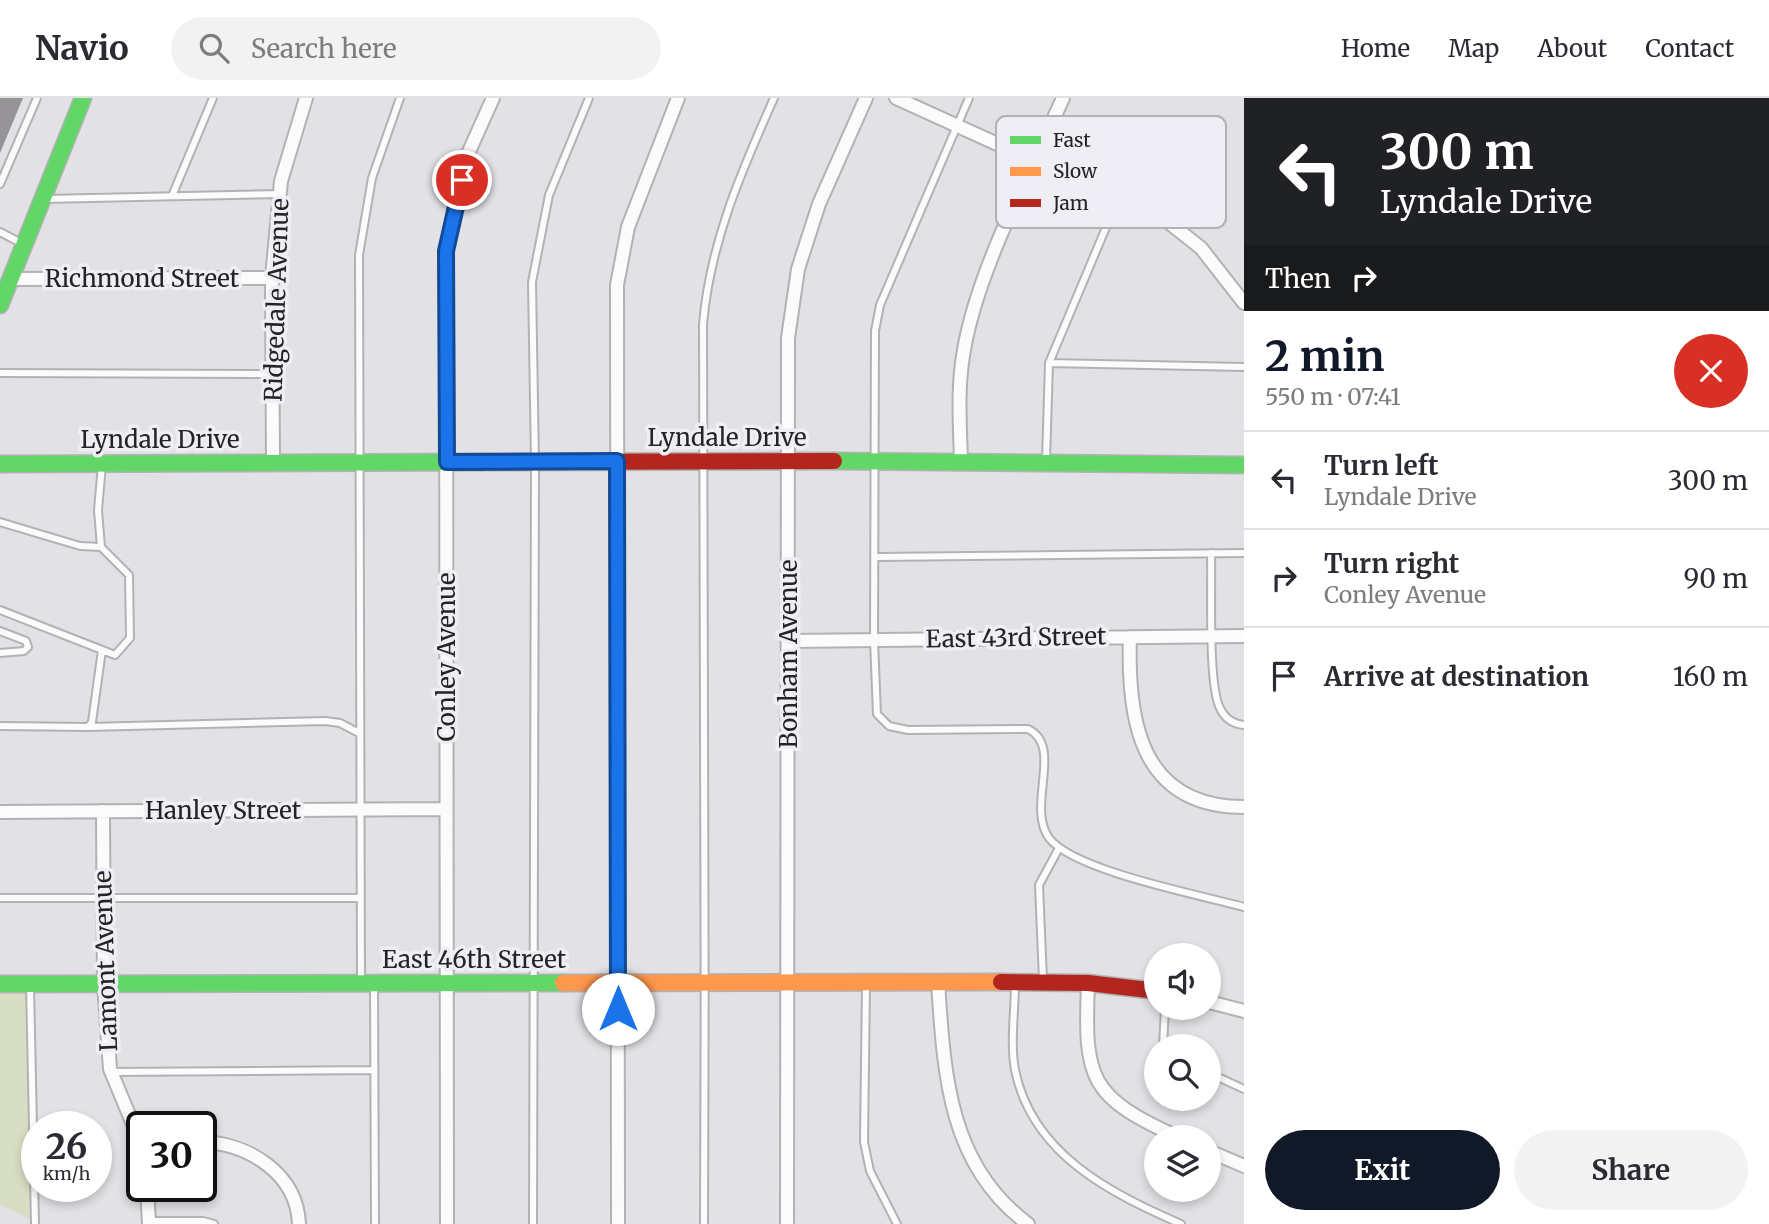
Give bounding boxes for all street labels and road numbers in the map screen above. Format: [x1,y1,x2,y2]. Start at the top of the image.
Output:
street label: Ridgedale Avenue [257,198,296,402]
street label: Richmond Street [45,263,240,294]
street label: Lyndale Drive [647,422,807,453]
street label: Lyndale Drive [80,424,240,455]
street label: Bonham Avenue [773,560,804,748]
street label: Conley Avenue [431,572,462,742]
street label: East 43rd Street [925,620,1107,655]
street label: Hanley Street [145,795,302,826]
street label: Lamont Avenue [87,870,124,1052]
street label: East 46th Street [382,944,567,975]

